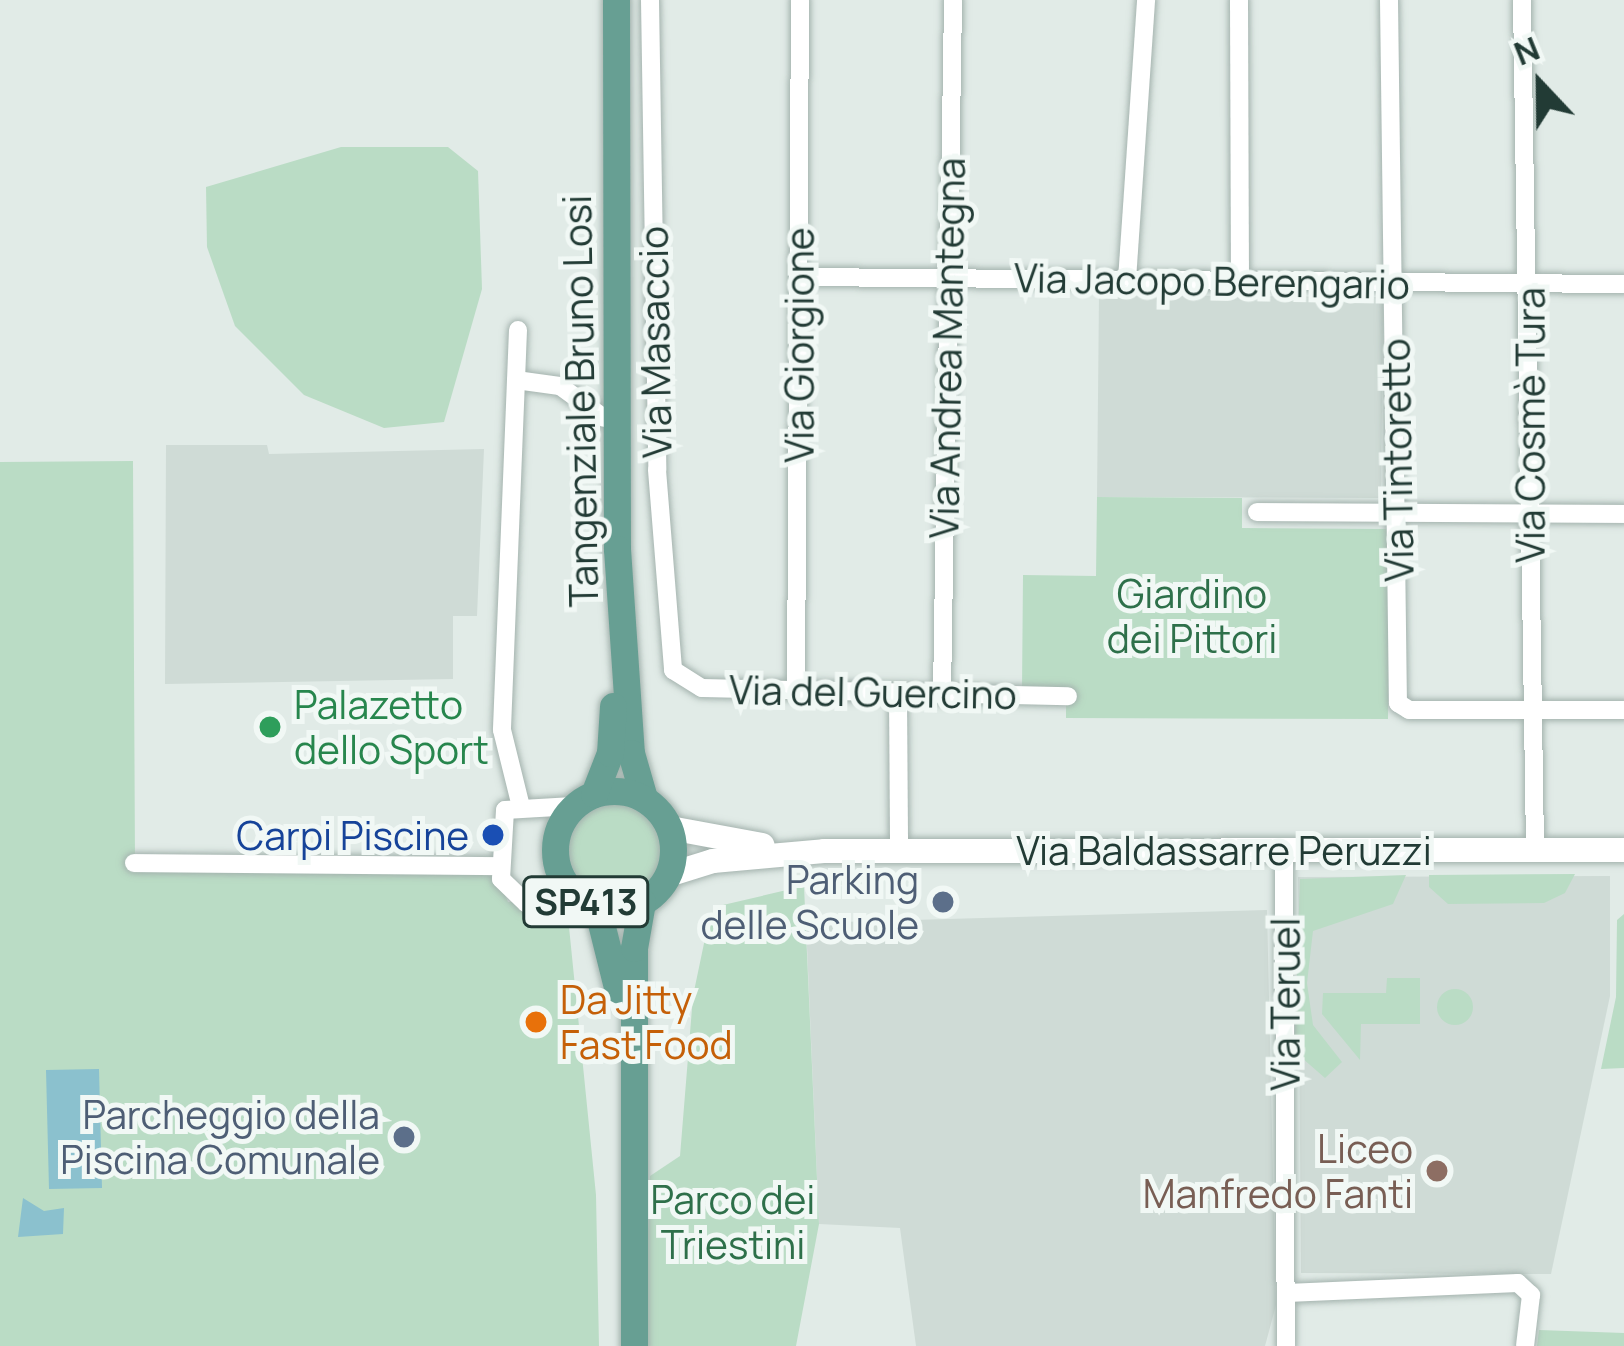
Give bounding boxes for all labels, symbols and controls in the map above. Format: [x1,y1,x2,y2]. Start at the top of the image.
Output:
north arrow [1480,24,1600,144]
text: N [1507,25,1546,75]
street label: Via Andrea Mantegna [920,157,974,539]
street label: Tangenziale Bruno Losi [553,194,607,608]
street label: Via Masaccio [630,226,680,458]
street label: Via Giorgione [776,227,822,463]
street label: Via Jacopo Berengario [1014,254,1410,308]
street label: Via Cosmè Tura [1507,287,1553,563]
street label: Via Tintoretto [1371,338,1423,582]
park label: Giardino dei Pittori [1107,571,1277,662]
street label: Via del Guercino [729,666,1017,718]
place label: Palazetto dello Sport [294,682,489,773]
marker: Palazetto dello Sport [257,714,283,740]
place label: Carpi Piscine [236,812,469,858]
marker: Carpi Piscine [480,822,506,848]
street label: Via Baldassarre Peruzzi [1016,827,1432,873]
place label: Parking delle Scuole [701,857,919,948]
road number: SP413 [520,872,652,932]
marker: Parking delle Scuole [930,889,956,915]
street label: Via Teruel [1262,917,1308,1091]
place label: Da Jitty Fast Food [560,977,733,1068]
marker: Da Jitty Fast Food [523,1009,549,1035]
place label: Parcheggio della Piscina Comunale [60,1092,380,1183]
marker: Parcheggio della Piscina Comunale [391,1124,417,1150]
place label: Liceo Manfredo Fanti [1143,1126,1413,1217]
marker: Liceo Manfredo Fanti [1424,1158,1450,1184]
park label: Parco dei Triestini [651,1177,815,1268]

